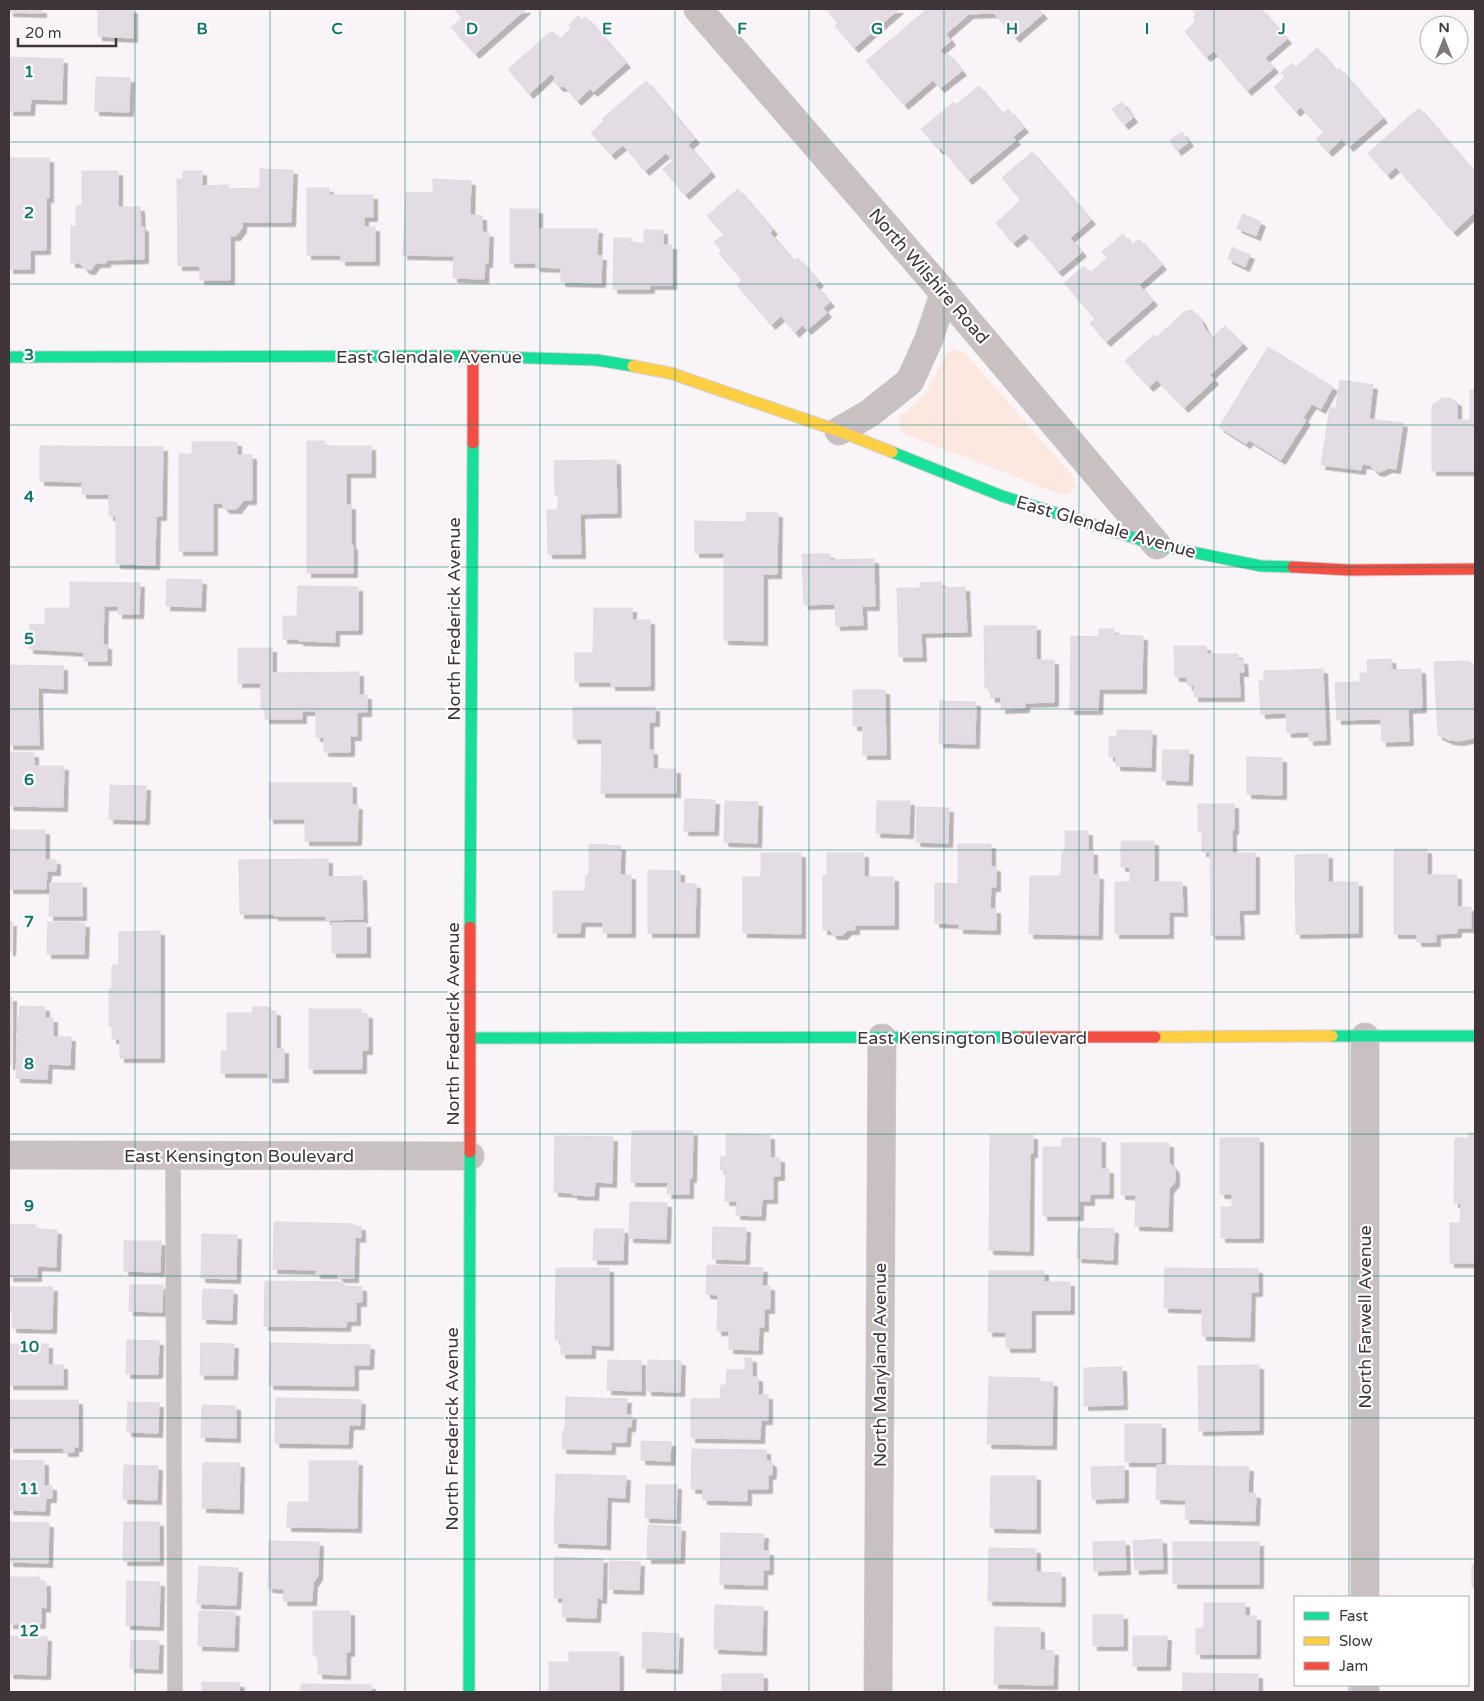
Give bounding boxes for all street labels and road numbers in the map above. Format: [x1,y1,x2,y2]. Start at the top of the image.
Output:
street label: North Wilshire Road [864,204,994,348]
street label: East Glendale Avenue [336,346,522,368]
street label: East Glendale Avenue [1014,491,1198,563]
street label: North Frederick Avenue [443,517,465,721]
street label: North Frederick Avenue [442,922,464,1126]
street label: East Kensington Boulevard [857,1027,1087,1049]
street label: East Kensington Boulevard [124,1145,354,1167]
street label: North Farwell Avenue [1354,1225,1376,1409]
street label: North Maryland Avenue [869,1263,891,1467]
street label: North Frederick Avenue [441,1327,463,1531]

